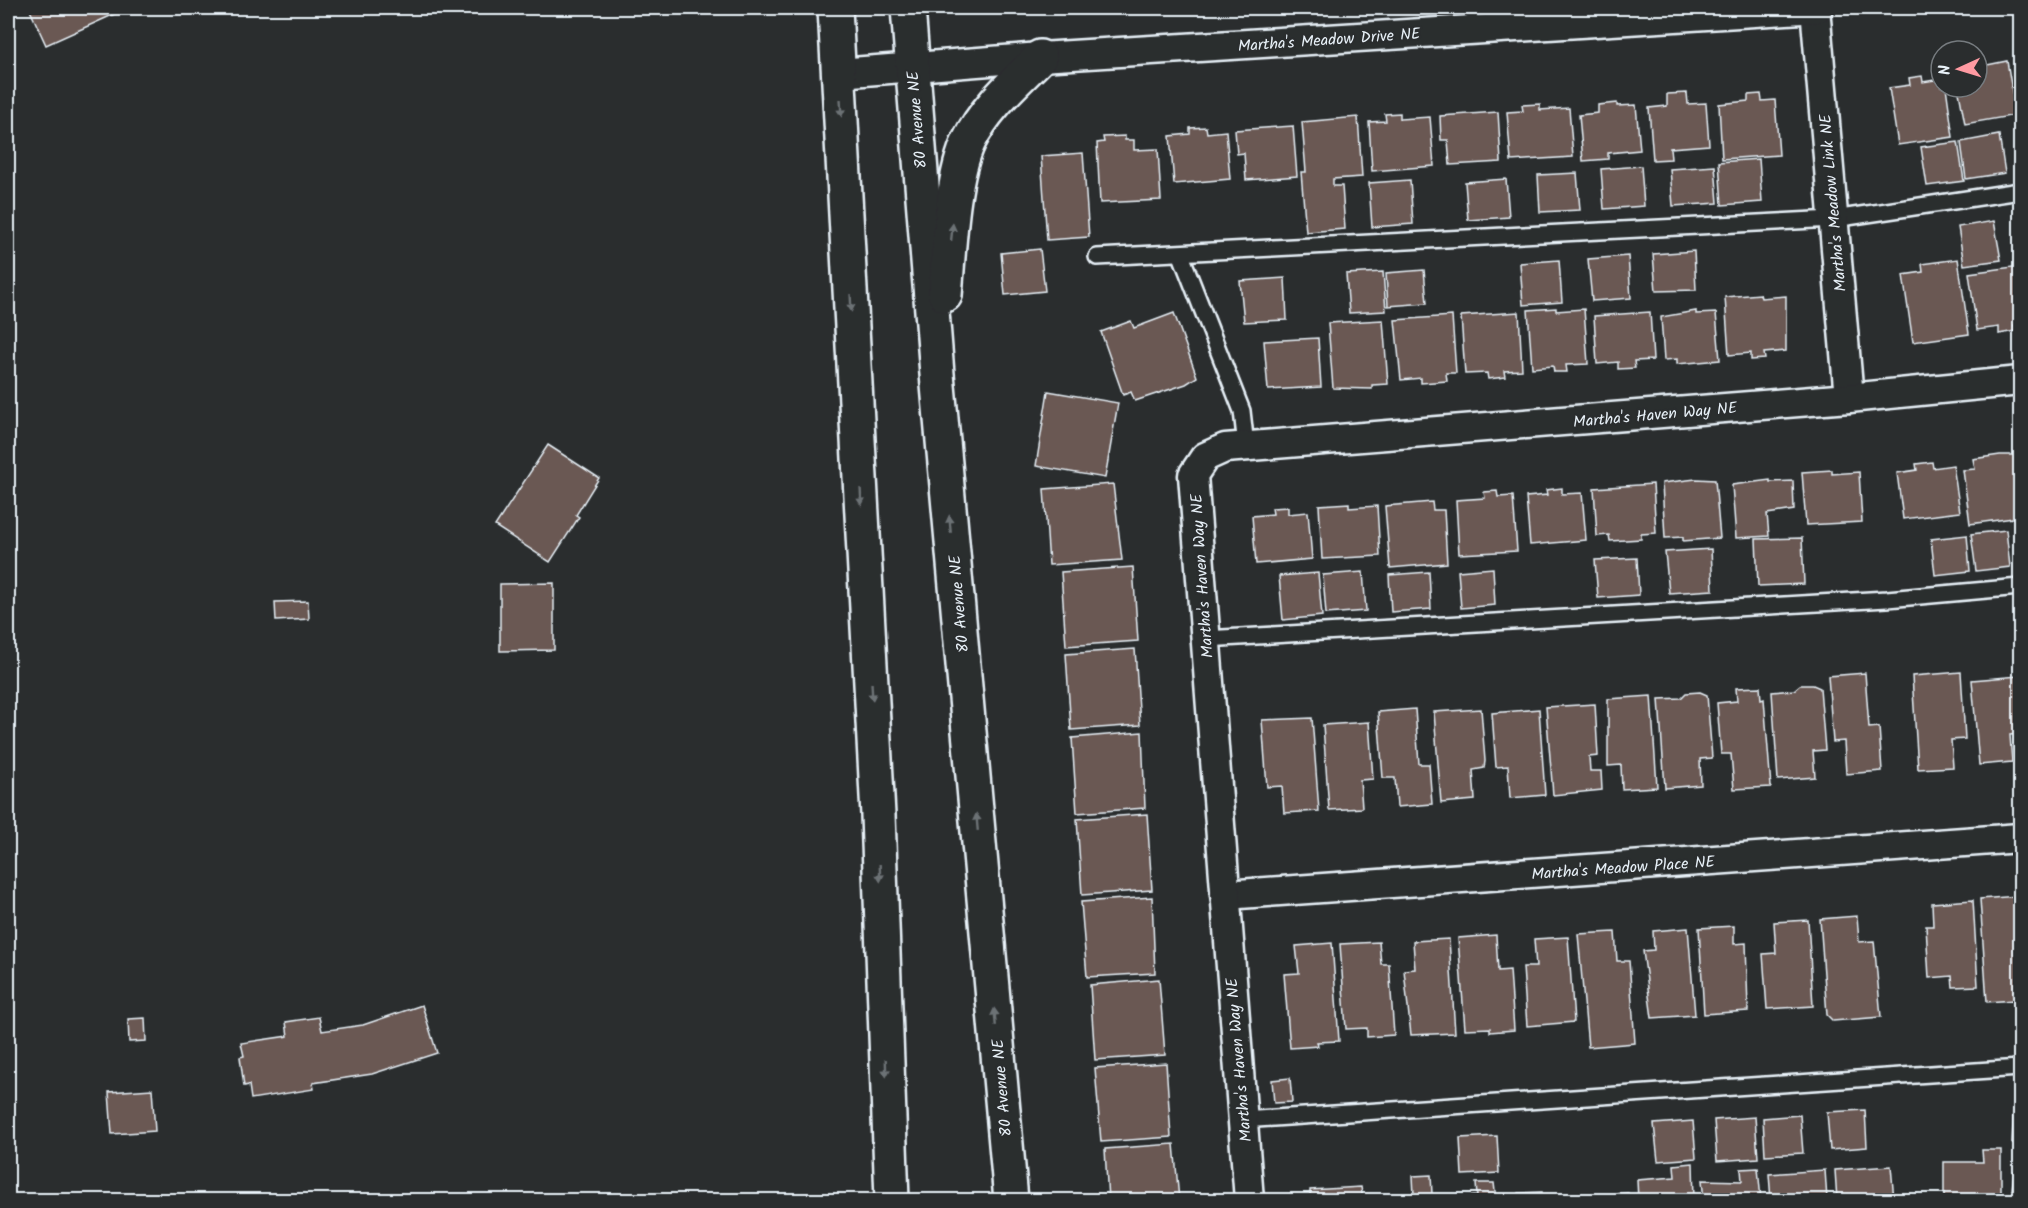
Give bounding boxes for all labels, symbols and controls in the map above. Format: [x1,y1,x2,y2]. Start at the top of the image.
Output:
street label: Martha's Meadow Drive NE [1237,22,1422,59]
north arrow [1929,39,1989,99]
text: N [1933,64,1958,76]
street label: 80 Avenue NE [901,69,934,170]
one-way arrow [837,98,846,117]
street label: Martha's Meadow Link NE [1813,112,1854,293]
one-way arrow [947,223,956,242]
one-way arrow [847,293,856,312]
street label: Martha's Haven Way NE [1572,396,1739,435]
one-way arrow [857,488,866,507]
street label: Martha's Haven Way NE [1184,492,1221,659]
one-way arrow [945,514,955,533]
street label: 80 Avenue NE [943,553,976,654]
one-way arrow [867,683,876,702]
one-way arrow [972,813,982,832]
street label: Martha's Meadow Place NE [1530,850,1716,887]
one-way arrow [875,864,884,883]
street label: Martha's Haven Way NE [1220,976,1259,1143]
one-way arrow [990,1007,1000,1026]
street label: 80 Avenue NE [986,1037,1019,1138]
one-way arrow [881,1059,891,1078]

